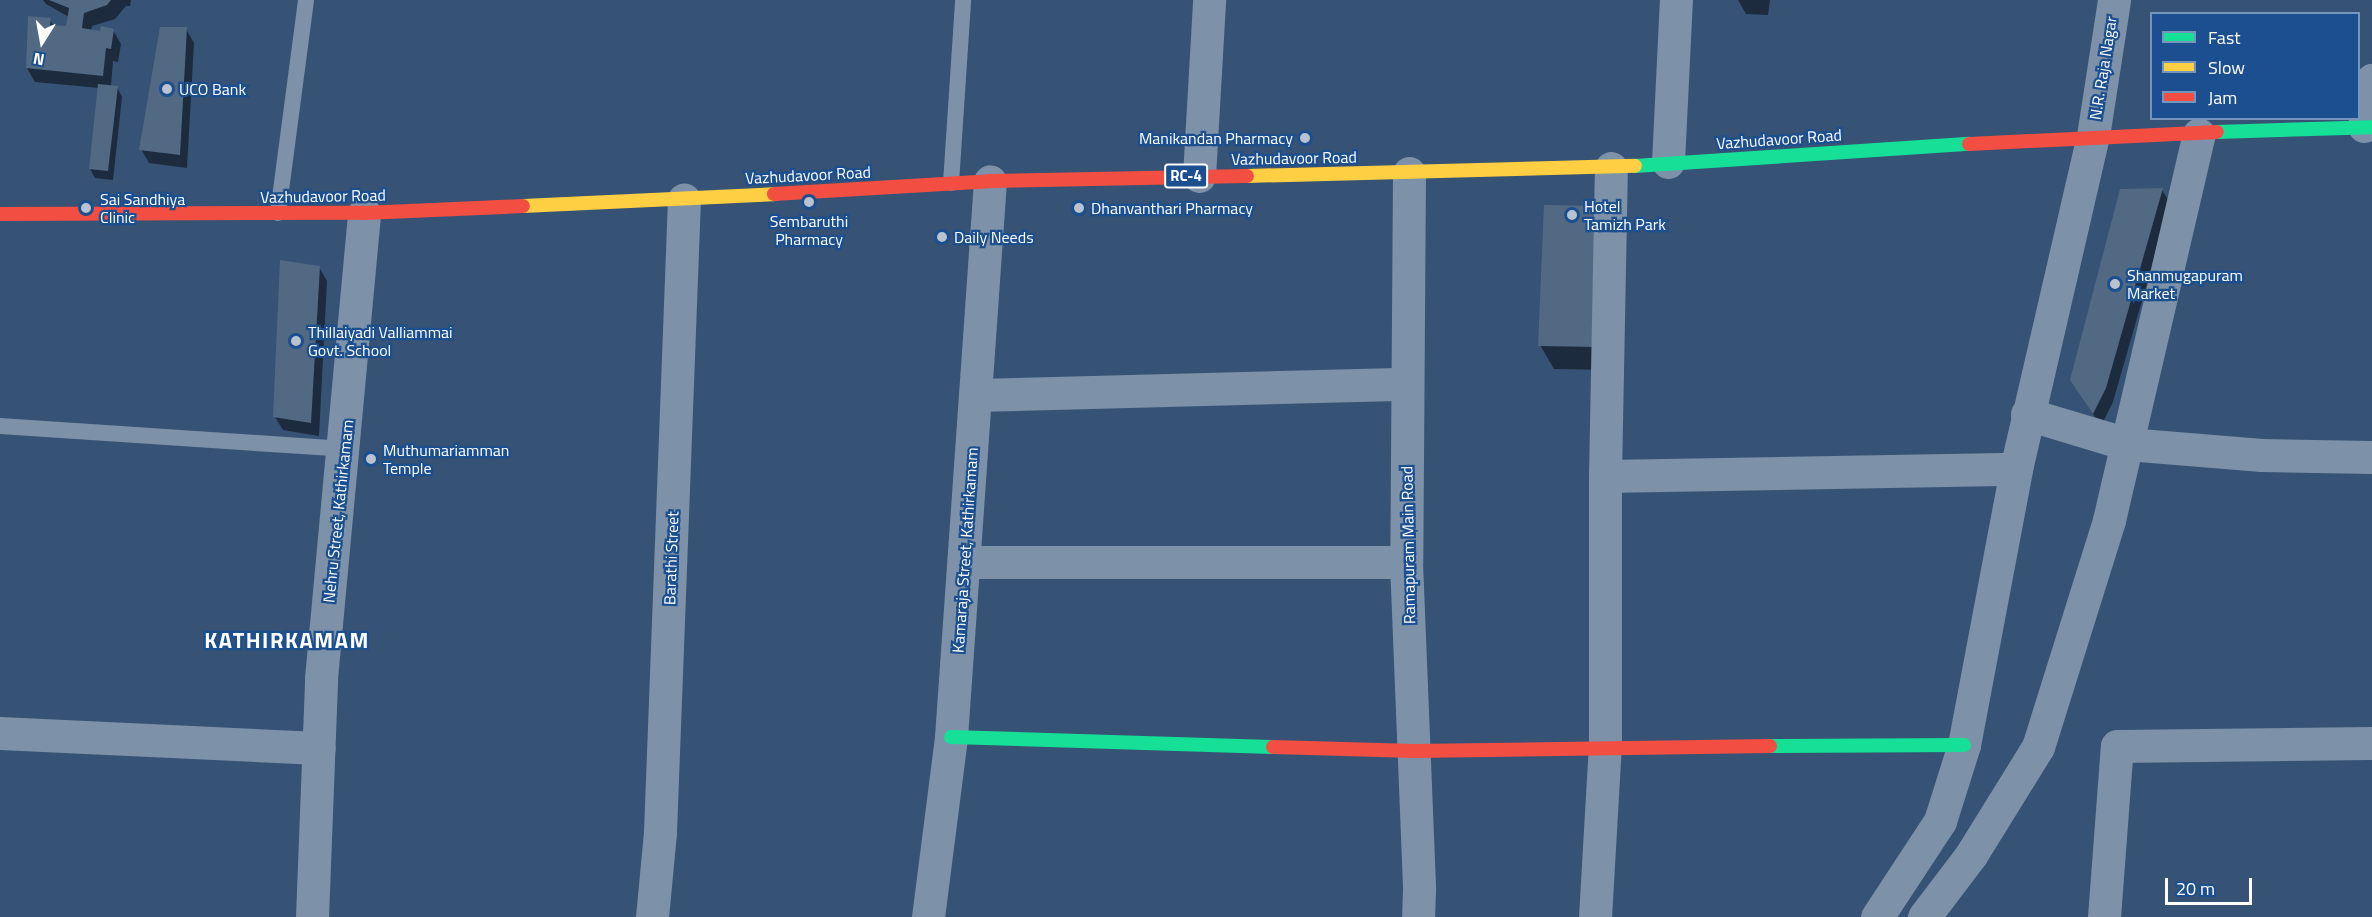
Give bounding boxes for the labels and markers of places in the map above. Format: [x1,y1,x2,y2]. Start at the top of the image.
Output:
place label: UCO Bank [179,79,246,99]
marker: UCO Bank [160,82,174,96]
place label: Manikandan Pharmacy [1139,128,1293,148]
marker: Manikandan Pharmacy [1298,131,1312,145]
place label: Sai Sandhiya Clinic [100,189,185,227]
marker: Sembaruthi Pharmacy [802,195,816,209]
place label: Hotel Tamizh Park [1584,196,1666,234]
place label: Dhanvanthari Pharmacy [1091,198,1253,218]
marker: Sai Sandhiya Clinic [77,199,95,217]
marker: Dhanvanthari Pharmacy [1072,201,1086,215]
marker: Hotel Tamizh Park [1565,208,1579,222]
place label: Sembaruthi Pharmacy [770,211,848,249]
place label: Daily Needs [954,227,1034,247]
marker: Daily Needs [935,230,949,244]
place label: Shanmugapuram Market [2127,265,2243,303]
marker: Shanmugapuram Market [2108,277,2122,291]
place label: Thillaiyadi Valliammai Govt. School [308,322,453,360]
marker: Thillaiyadi Valliammai Govt. School [289,334,303,348]
place label: Muthumariamman Temple [383,440,509,478]
marker: Muthumariamman Temple [364,452,378,466]

